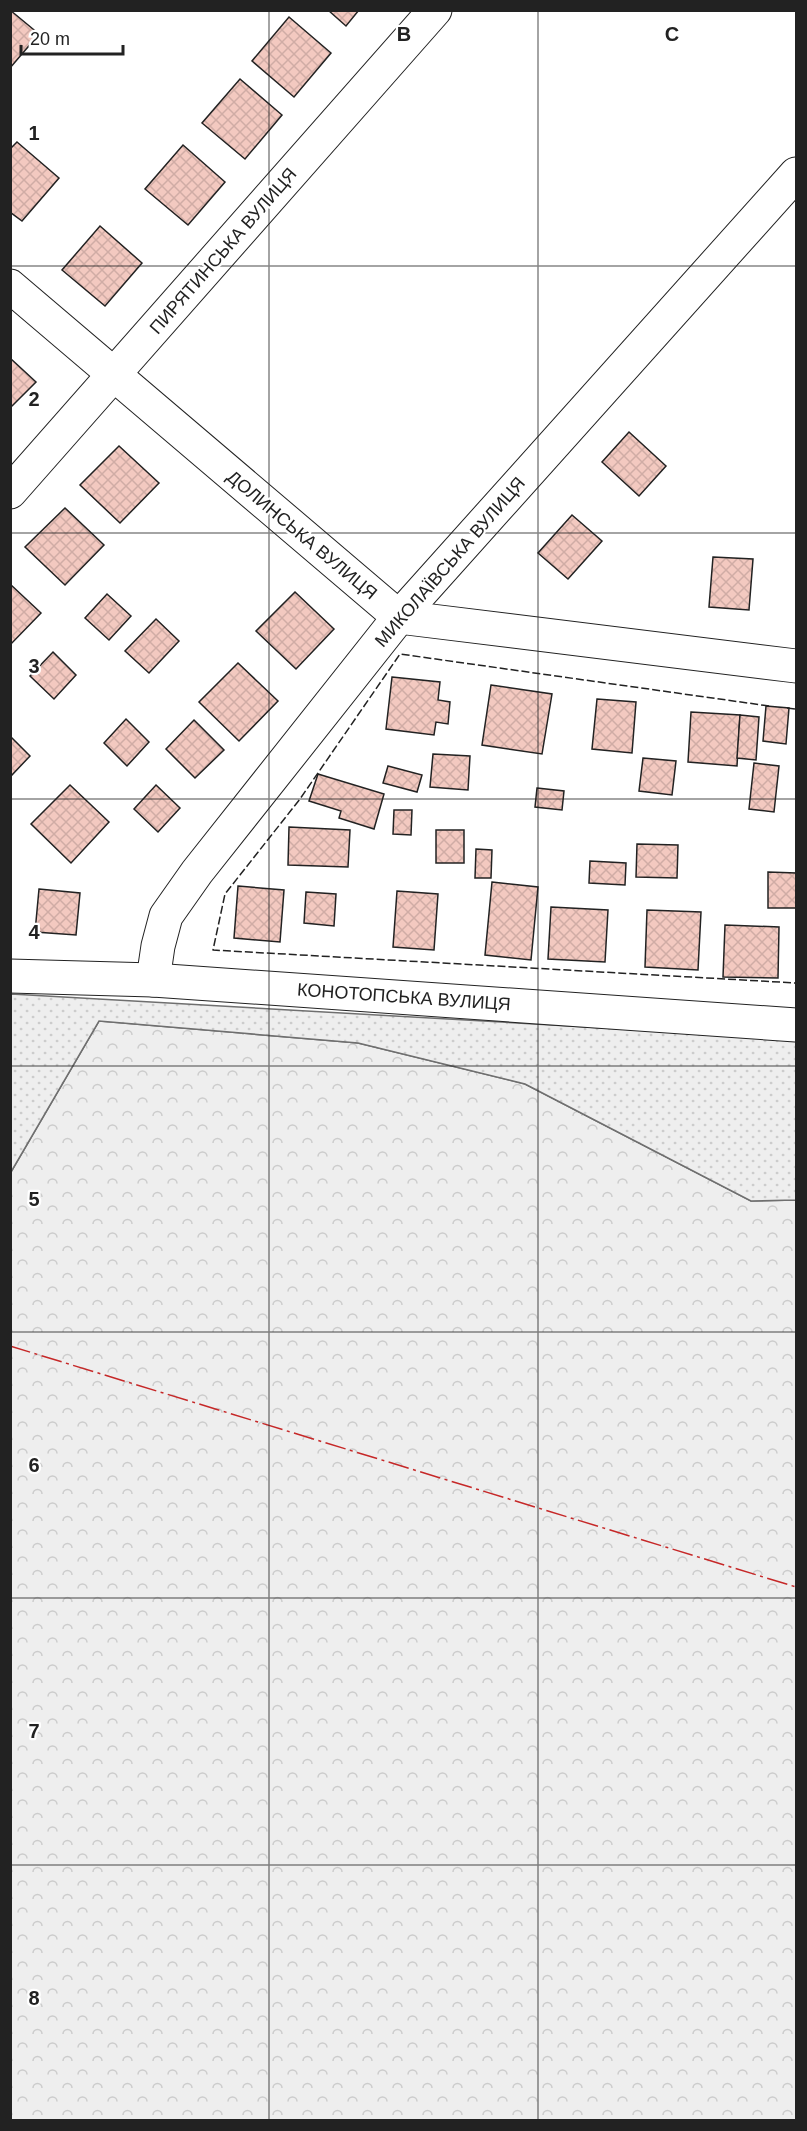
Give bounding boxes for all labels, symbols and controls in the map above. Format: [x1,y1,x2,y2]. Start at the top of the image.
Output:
scale bar [21,18,123,56]
text: B [397,23,411,45]
text: C [665,23,679,45]
text: 20 m [30,29,70,49]
text: 1 [28,122,40,144]
street label: ПИРЯТИНСЬКА ВУЛИЦЯ [146,164,300,338]
text: 2 [28,388,40,410]
street label: ДОЛИНСЬКА ВУЛИЦЯ [223,466,381,604]
street label: МИКОЛАЇВСЬКА ВУЛИЦЯ [371,473,529,651]
text: 3 [28,655,40,677]
text: 4 [28,921,40,943]
street label: КОНОТОПСЬКА ВУЛИЦЯ [297,980,511,1014]
text: 5 [28,1188,40,1210]
text: 6 [28,1454,40,1476]
text: 7 [28,1720,40,1742]
text: 8 [28,1987,40,2009]

